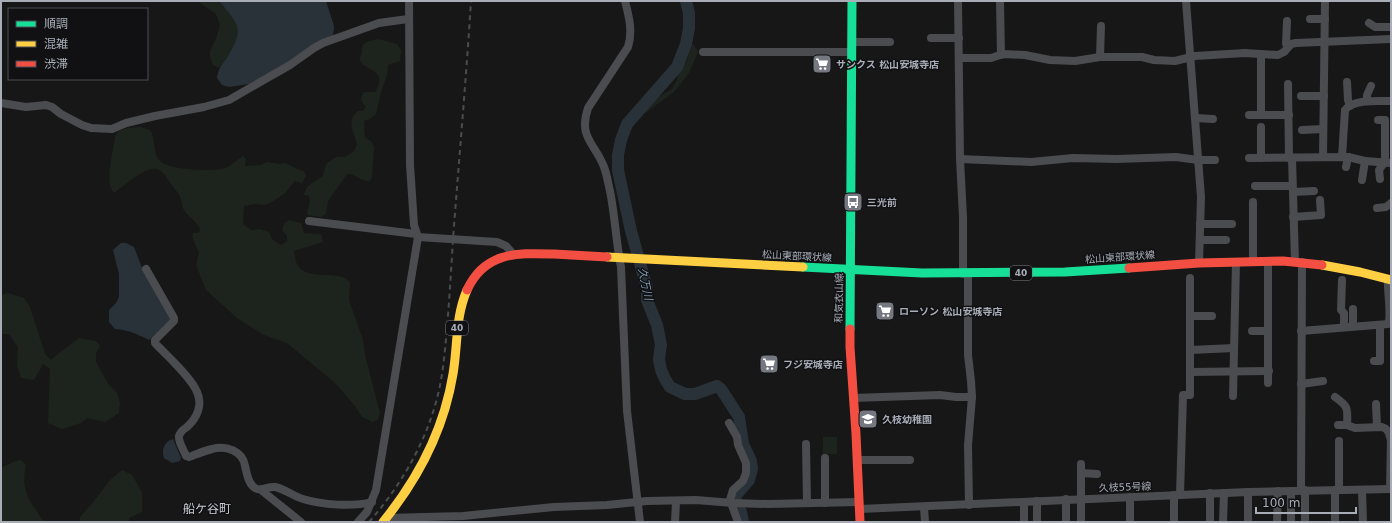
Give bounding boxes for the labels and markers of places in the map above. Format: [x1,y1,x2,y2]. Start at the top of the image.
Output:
supermarket icon: サンクス 松山安城寺店 [811,53,833,75]
place label: サンクス 松山安城寺店 [836,59,939,70]
bus stop icon: 三光前 [842,191,864,213]
place label: 三光前 [867,197,897,208]
supermarket icon: ローソン 松山安城寺店 [874,300,896,322]
place label: ローソン 松山安城寺店 [899,306,1002,317]
supermarket icon: フジ安城寺店 [758,353,780,375]
place label: フジ安城寺店 [783,359,843,370]
school or university icon: 久枝幼稚園 [857,408,879,430]
place label: 久枝幼稚園 [882,414,932,425]

